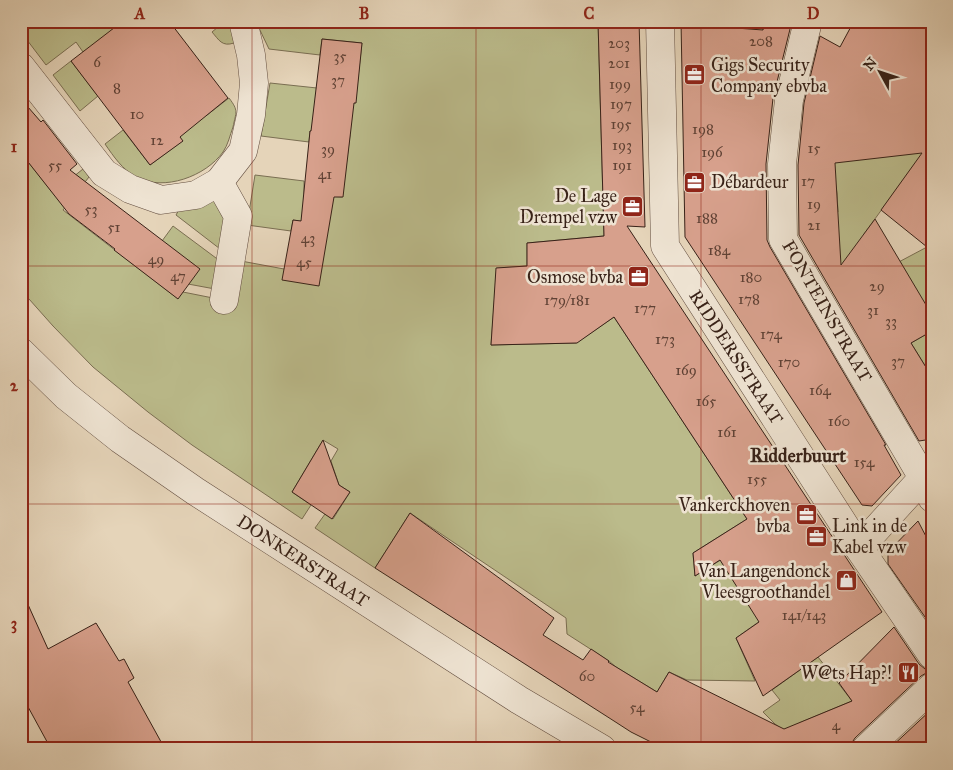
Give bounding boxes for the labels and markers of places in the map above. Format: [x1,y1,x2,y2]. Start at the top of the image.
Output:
place label: Gigs Security Company ebvba [711,54,827,97]
office icon: Gigs Security Company ebvba [683,63,707,87]
office icon: Débardeur [683,170,707,194]
place label: Débardeur [711,171,789,193]
place label: De Lage Drempel vzw [519,185,617,228]
office icon: De Lage Drempel vzw [621,194,645,218]
office icon: Osmose bvba [627,265,651,289]
place label: Osmose bvba [527,266,623,288]
place label: Vankerckhoven bvba [678,494,790,537]
office icon: Vankerckhoven bvba [794,503,818,527]
place label: Link in de Kabel vzw [832,515,907,558]
office icon: Link in de Kabel vzw [804,524,828,548]
place label: Van Langendonck Vleesgroothandel [696,560,831,604]
shop icon: Van Langendonck Vleesgroothandel [834,569,858,593]
restaurant icon: W@ts Hap?! [896,661,920,685]
place label: W@ts Hap?! [801,662,892,684]

